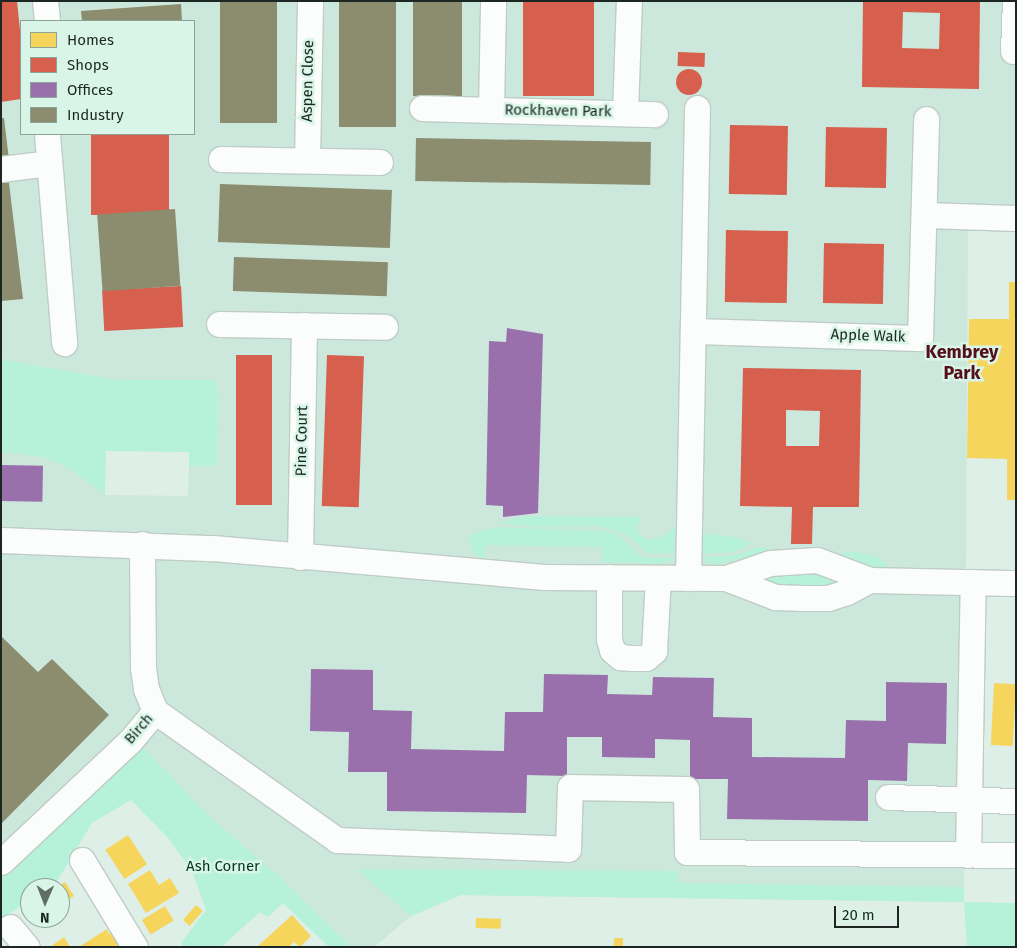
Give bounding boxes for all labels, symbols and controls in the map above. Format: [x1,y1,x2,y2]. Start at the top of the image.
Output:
legend [20,20,195,135]
text: Homes [67,31,114,49]
street label: Aspen Close [298,40,318,122]
text: Shops [67,56,109,74]
text: Offices [67,81,113,99]
street label: Rockhaven Park [504,101,612,121]
text: Industry [67,106,124,124]
street label: Apple Walk [830,326,906,346]
district label: Kembrey Park [926,342,998,384]
street label: Pine Court [292,406,312,476]
street label: Birch [121,710,157,748]
park label: Ash Corner [186,858,260,876]
north arrow [20,878,70,928]
scale bar [837,896,902,928]
text: 20 m [842,906,875,924]
text: N [40,909,50,926]

